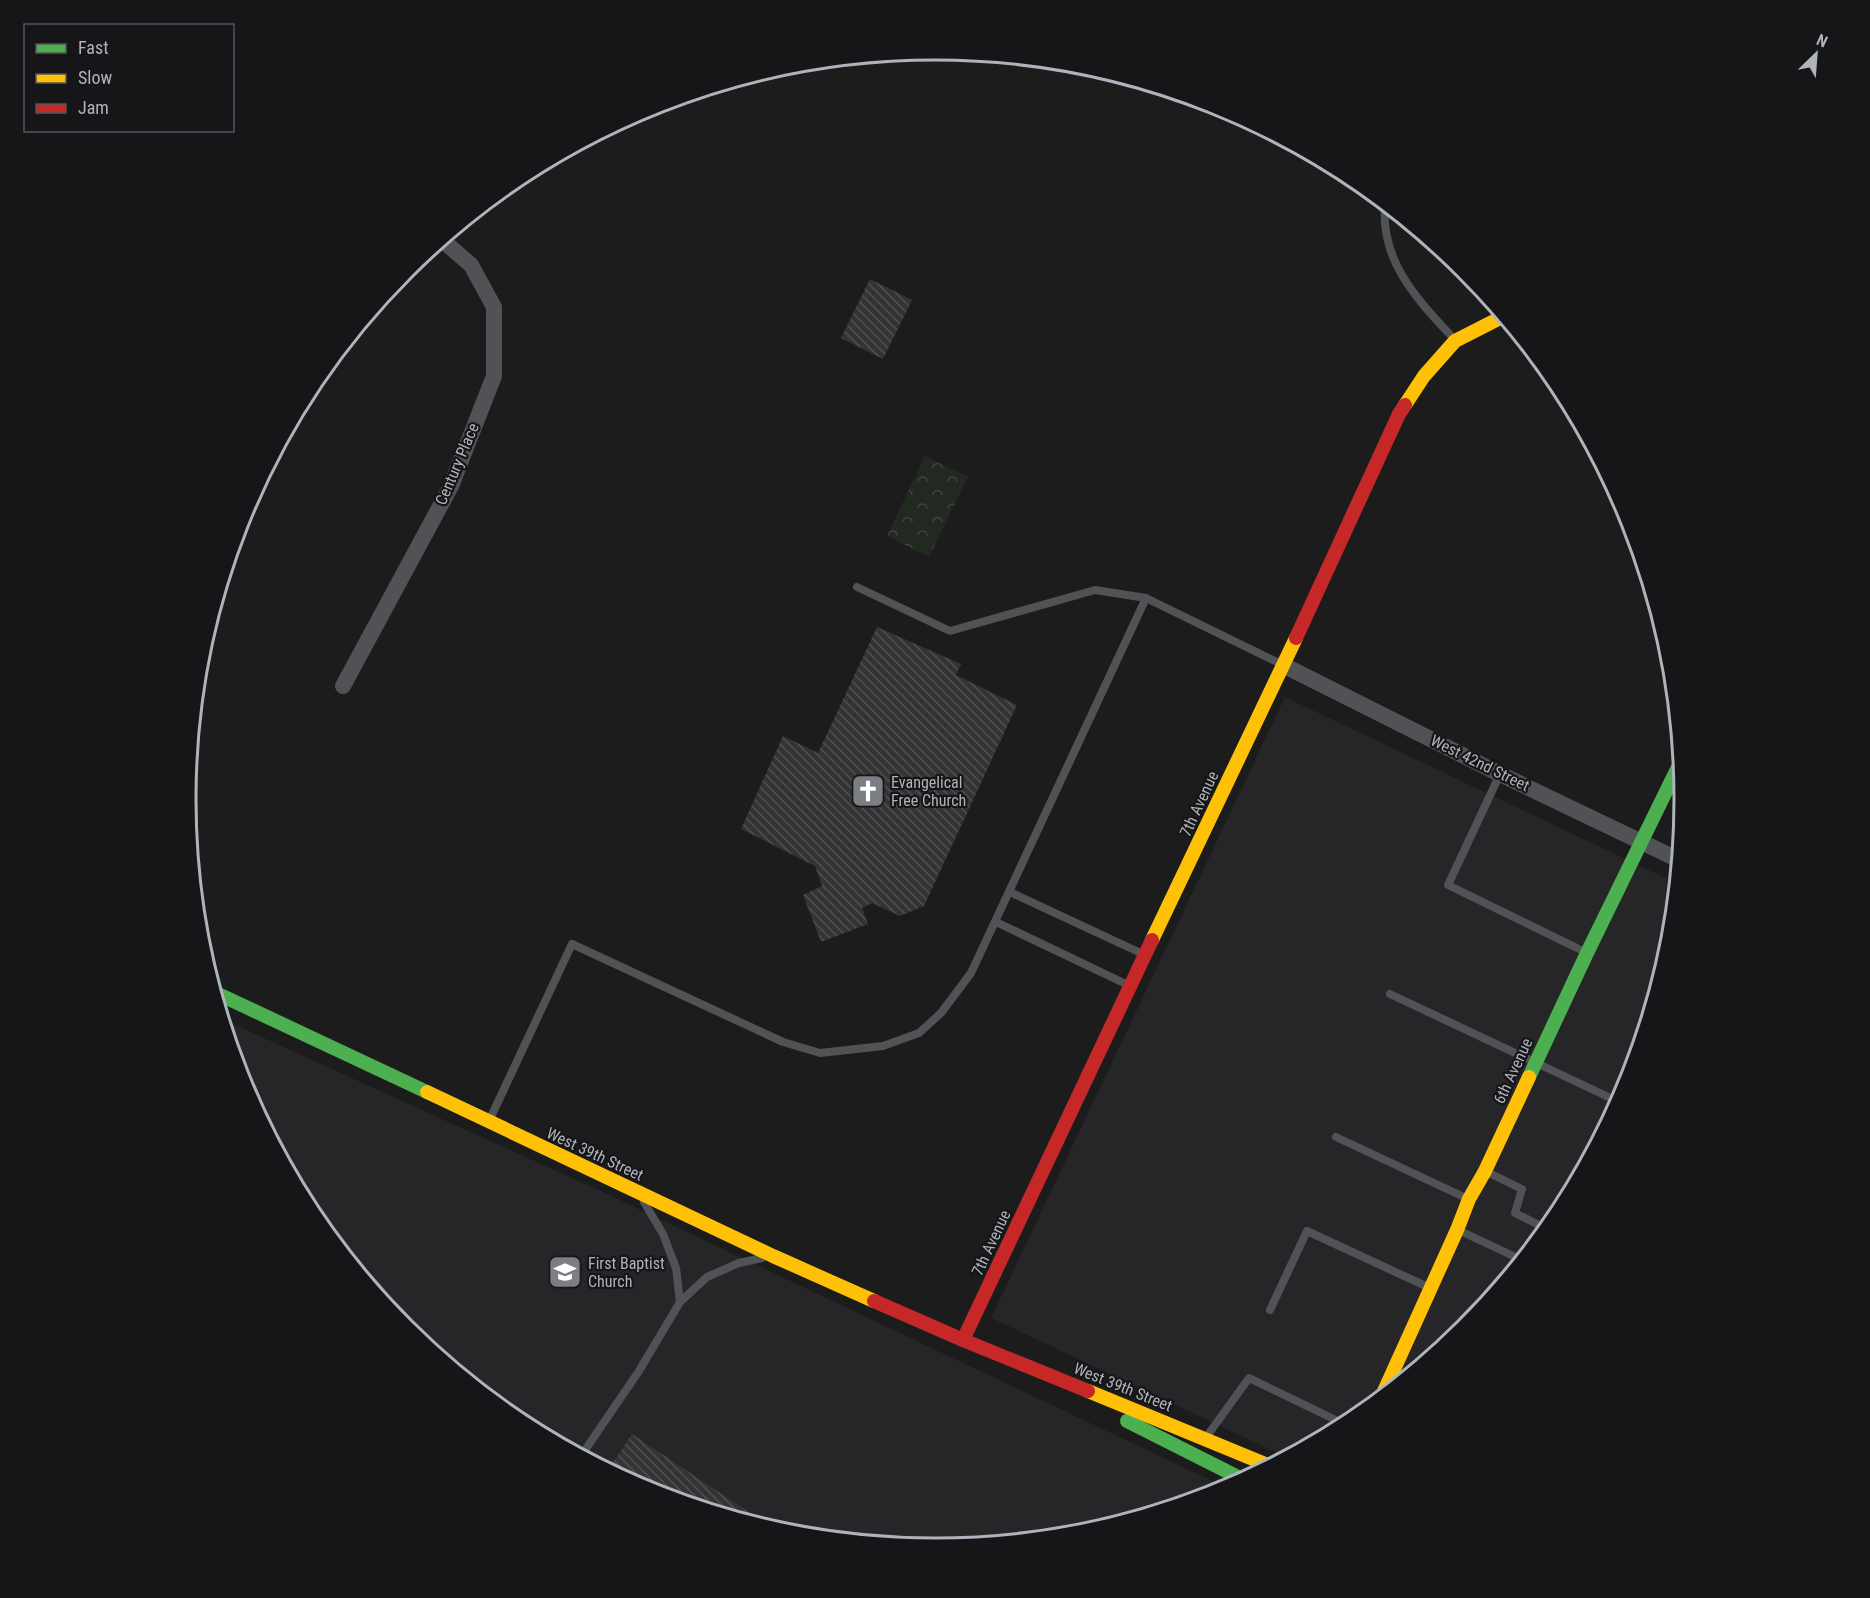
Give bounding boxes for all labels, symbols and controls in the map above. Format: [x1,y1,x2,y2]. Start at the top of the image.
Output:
legend [24,24,234,132]
north arrow [1786,24,1846,84]
text: N [1814,30,1831,52]
text: Fast [78,37,109,58]
text: Slow [78,67,113,88]
text: Jam [78,97,109,118]
street label: Century Place [431,420,483,508]
street label: West 42nd Street [1427,731,1533,795]
street label: 7th Avenue [1176,768,1222,840]
church icon: Evangelical Free Church [850,773,886,809]
place label: Evangelical Free Church [891,773,966,810]
street label: 6th Avenue [1490,1035,1536,1107]
street label: West 39th Street [544,1123,647,1185]
street label: 7th Avenue [968,1207,1014,1279]
school or university icon: First Baptist Church [547,1254,583,1290]
place label: First Baptist Church [588,1254,665,1291]
street label: West 39th Street [1071,1359,1175,1415]

